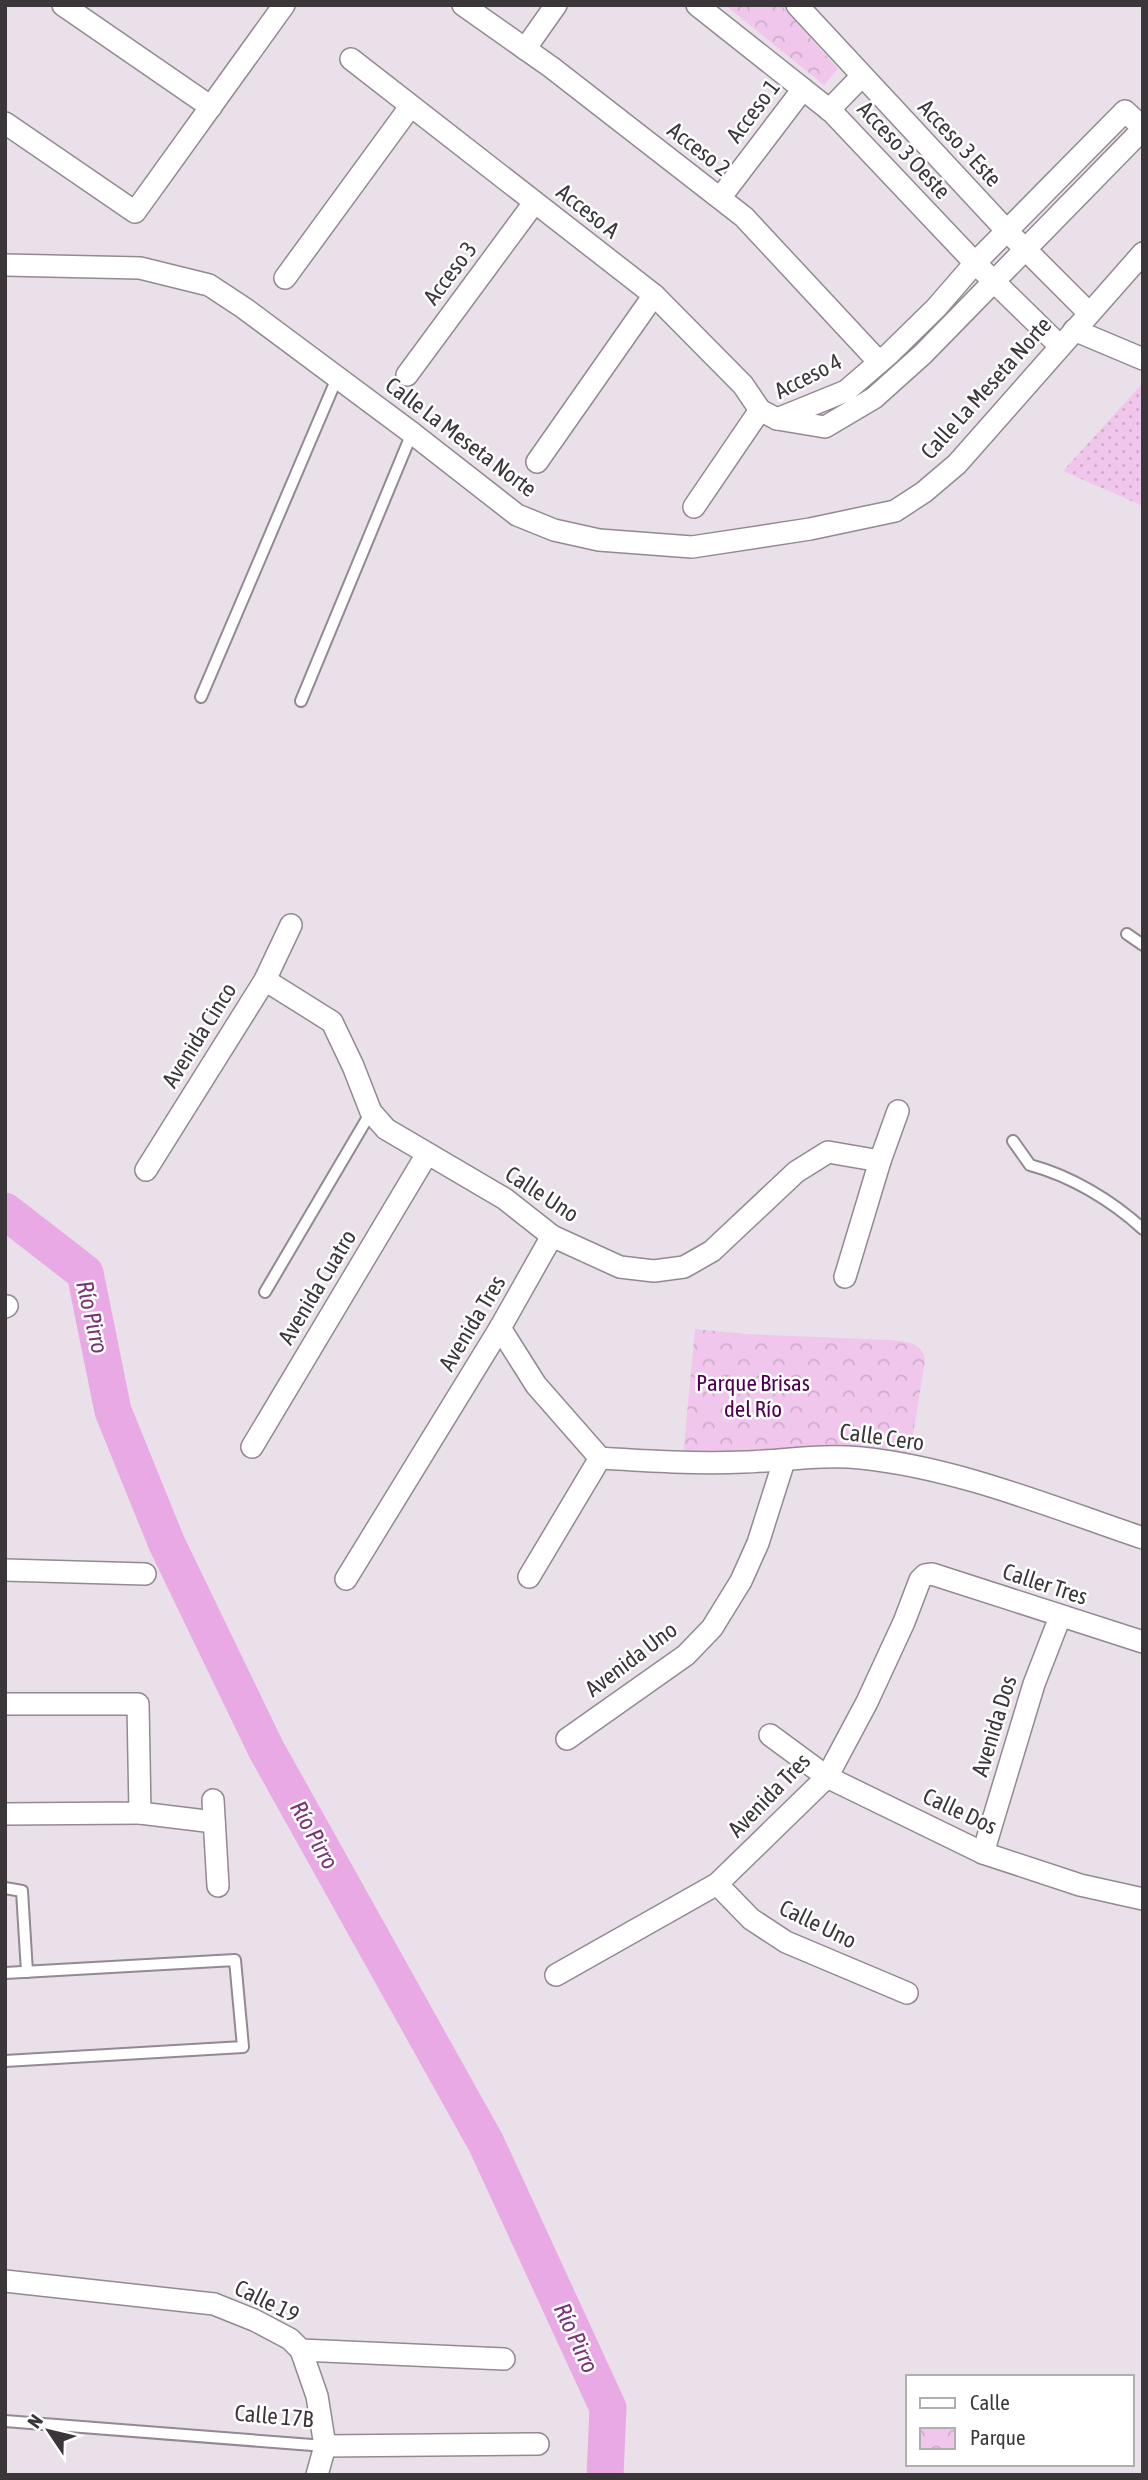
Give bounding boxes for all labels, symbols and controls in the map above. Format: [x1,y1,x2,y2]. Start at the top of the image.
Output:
street label: Acceso 1 [721,75,785,147]
street label: Acceso 3 Este [913,94,1007,192]
street label: Acceso 3 Oeste [852,96,956,204]
street label: Acceso 2 [663,117,735,181]
street label: Acceso A [552,179,625,244]
street label: Acceso 3 [418,237,482,309]
street label: Calle La Meseta Norte [915,312,1057,464]
street label: Acceso 4 [770,348,846,404]
street label: Calle La Meseta Norte [381,372,541,502]
street label: Avenida Cinco [157,978,241,1092]
street label: Calle Uno [500,1161,584,1227]
street label: Avenida Cuatro [273,1225,361,1349]
street label: Avenida Tres [434,1271,510,1375]
water label: Río Pirro [71,1278,114,1356]
park label: Parque Brisas del Río [696,1370,810,1422]
street label: Calle Cero [838,1418,926,1456]
street label: Caller Tres [999,1558,1091,1610]
street label: Avenida Uno [580,1616,682,1702]
street label: Avenida Dos [966,1672,1022,1780]
street label: Avenida Tres [723,1748,815,1842]
street label: Calle Dos [919,1783,1001,1839]
water label: Río Pirro [285,1796,344,1873]
street label: Calle Uno [775,1894,861,1954]
street label: Calle 19 [231,2274,303,2328]
water label: Río Pirro [549,2299,604,2377]
legend [906,2375,1134,2466]
text: Calle [970,2390,1010,2414]
north arrow [14,2396,84,2466]
street label: Calle 17B [233,2400,315,2432]
text: N [23,2410,47,2432]
text: Parque [970,2425,1025,2449]

